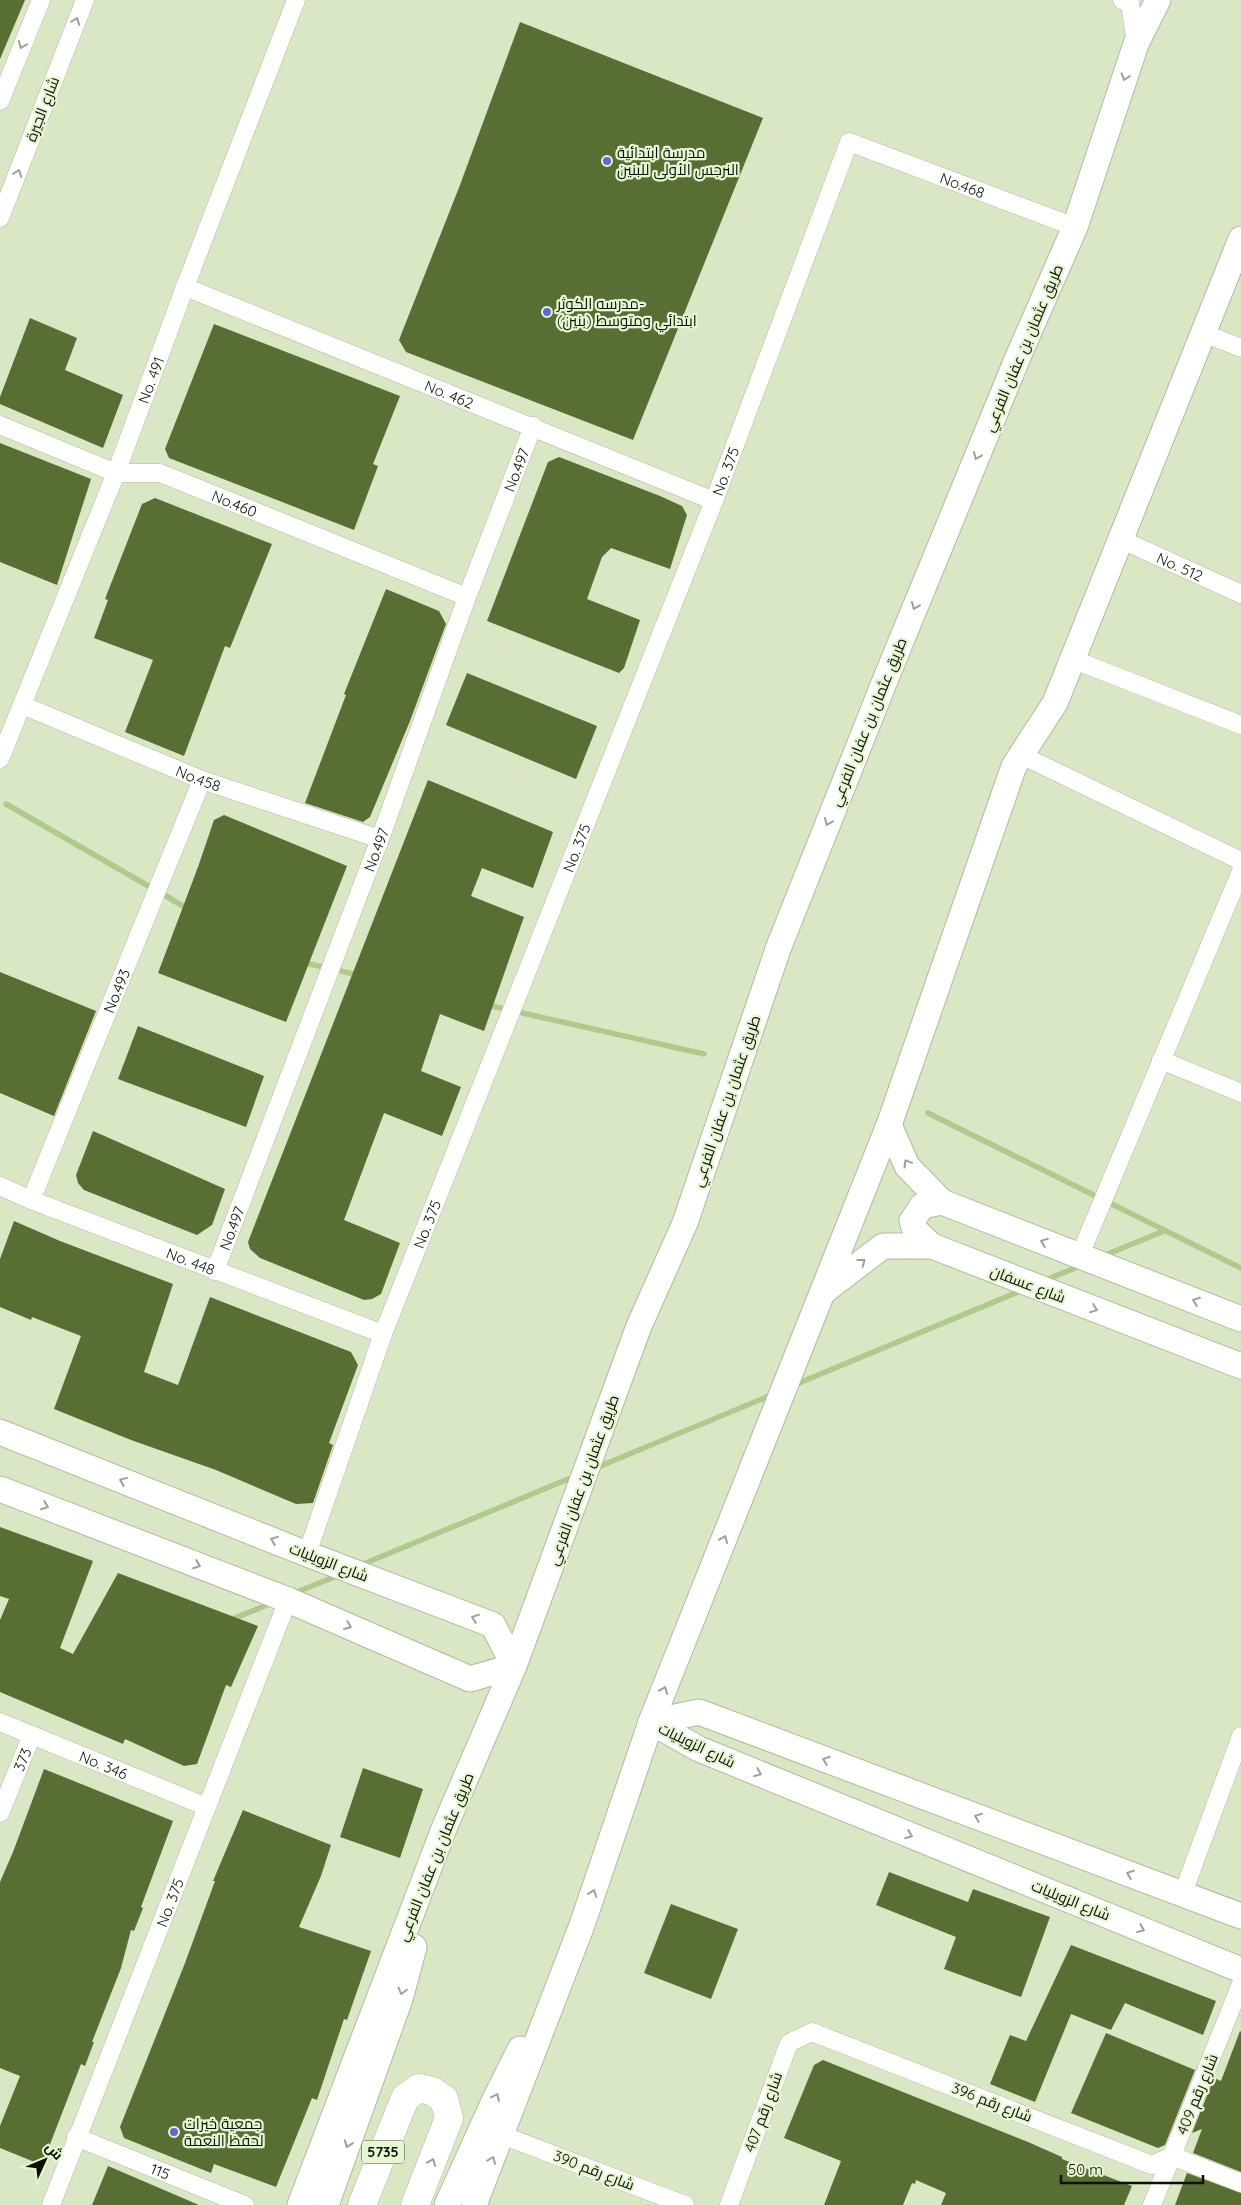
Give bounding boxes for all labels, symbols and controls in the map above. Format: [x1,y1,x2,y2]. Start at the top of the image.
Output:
one-way arrow [70,17,80,26]
one-way arrow [18,40,29,49]
one-way arrow [1121,72,1131,81]
street label: شارع الجيرة [21,74,65,145]
place label: مدرسة ابتدائية النرجس الأولى للبنين [617,143,739,180]
marker: مدرسة ابتدائية النرجس الأولى للبنين [601,155,613,167]
street label: No.468 [938,168,988,202]
one-way arrow [11,169,22,178]
street label: طريق عثمان بن عفان الفرعي [979,261,1070,436]
place label: مدرسه الكوثر- ابتدائي ومتوسط (بنين) [556,294,697,333]
marker: مدرسه الكوثر- ابتدائي ومتوسط (بنين) [541,306,553,318]
street label: No. 491 [133,354,168,406]
street label: No. 462 [422,375,476,412]
street label: No. 375 [707,444,743,498]
street label: No.497 [499,445,533,494]
one-way arrow [973,451,983,460]
street label: No.460 [209,485,260,521]
street label: No. 512 [1154,548,1206,585]
one-way arrow [911,602,921,610]
street label: طريق عثمان بن عفان الفرعي [825,635,913,810]
street label: No.458 [173,761,223,795]
one-way arrow [824,817,835,826]
street label: No. 375 [558,821,594,875]
street label: No.497 [359,825,393,874]
street label: No.493 [99,966,134,1016]
street label: طريق عثمان بن عفان الفرعي [688,1013,767,1190]
one-way arrow [903,1160,913,1169]
street label: No. 375 [408,1197,445,1251]
street label: No.497 [214,1203,249,1253]
one-way arrow [1040,1238,1049,1248]
street label: No. 448 [164,1243,218,1279]
one-way arrow [856,1259,866,1268]
street label: شارع عسفان [987,1261,1068,1309]
one-way arrow [1192,1297,1200,1307]
one-way arrow [1090,1304,1098,1314]
street label: طريق عثمان بن عفان الفرعي [543,1392,626,1569]
one-way arrow [119,1476,128,1487]
one-way arrow [41,1501,49,1511]
one-way arrow [718,1535,729,1544]
one-way arrow [270,1536,279,1547]
street label: شارع الزويليات [286,1538,371,1588]
one-way arrow [192,1559,201,1569]
one-way arrow [471,1613,479,1623]
one-way arrow [343,1620,352,1630]
one-way arrow [658,1686,668,1695]
street label: شارع الزويليات [655,1718,739,1774]
street label: 373 [9,1745,35,1774]
street label: No. 346 [77,1746,131,1783]
one-way arrow [822,1756,831,1766]
one-way arrow [753,1767,762,1778]
street label: طريق عثمان بن عفان الفرعي [392,1770,480,1945]
one-way arrow [974,1813,983,1823]
one-way arrow [904,1828,913,1839]
one-way arrow [1126,1870,1135,1880]
street label: No. 375 [151,1875,188,1929]
street label: شارع الزويليات [1028,1876,1113,1926]
one-way arrow [587,1889,597,1898]
one-way arrow [1136,1923,1144,1933]
one-way arrow [397,1987,408,1996]
street label: شارع رقم 409 [1172,2051,1224,2138]
street label: شارع رقم 407 [740,2069,788,2155]
street label: شارع رقم 396 [948,2078,1035,2128]
one-way arrow [490,2093,500,2102]
place label: جمعية خيرات لحفظ النعمة [184,2114,264,2150]
marker: جمعية خيرات لحفظ النعمة [168,2126,180,2138]
north arrow [20,2135,70,2185]
text: ش [42,2138,67,2164]
one-way arrow [344,2140,354,2148]
road number: 5735 [362,2140,404,2164]
street label: شارع رقم 390 [550,2146,637,2196]
scale bar [1061,2152,1204,2184]
one-way arrow [486,2156,496,2164]
one-way arrow [426,2158,436,2167]
street label: 115 [148,2159,173,2183]
text: 50 m [1068,2160,1103,2179]

